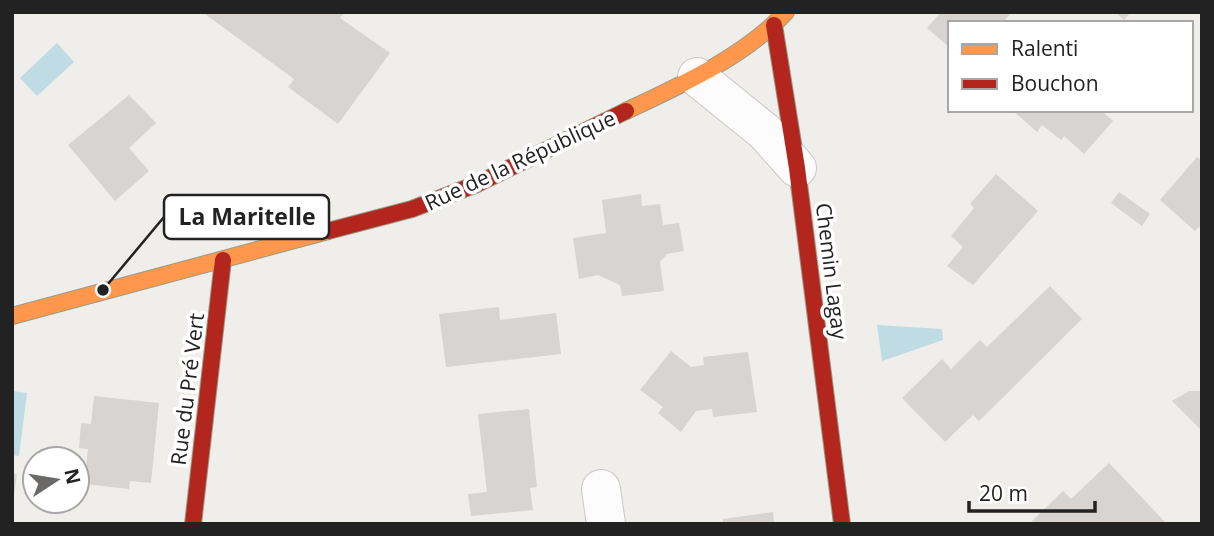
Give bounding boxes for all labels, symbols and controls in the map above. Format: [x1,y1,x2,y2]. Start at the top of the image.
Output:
legend [948,21,1193,112]
text: Ralenti [1011,34,1078,62]
text: Bouchon [1011,69,1099,97]
street label: Rue de la République [420,104,620,216]
callout: La Maritelle [164,195,329,239]
text: La Maritelle [178,200,316,232]
street label: Chemin Lagay [810,201,854,341]
street label: Rue du Pré Vert [164,311,210,467]
north arrow [21,445,91,515]
text: N [58,466,87,487]
scale bar [969,470,1095,514]
text: 20 m [979,479,1028,507]

